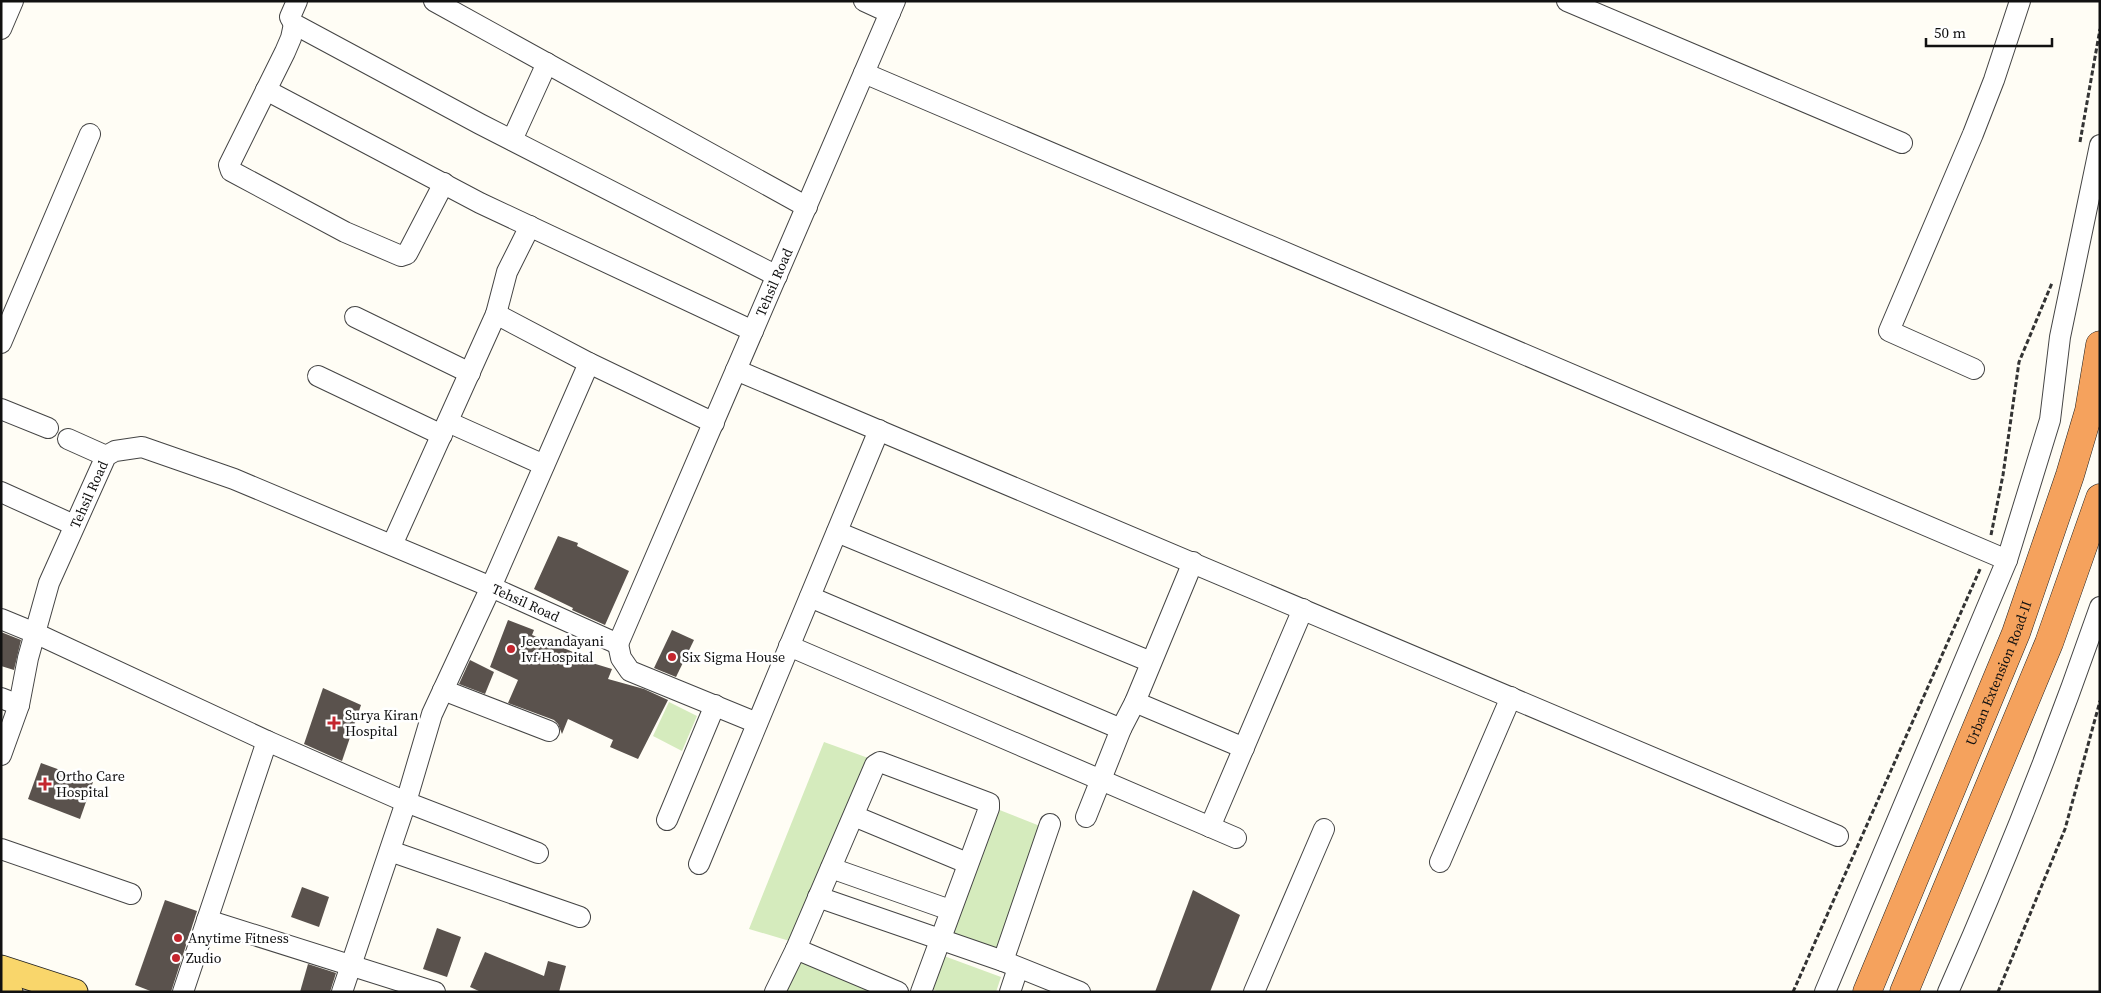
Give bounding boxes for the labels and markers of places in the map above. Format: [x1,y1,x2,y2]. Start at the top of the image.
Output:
place label: Jeevandayani Ivf Hospital [520,631,604,667]
marker: Jeevandayani Ivf Hospital [505,643,517,655]
place label: Six Sigma House [682,647,785,667]
marker: Six Sigma House [666,651,678,663]
place label: Surya Kiran Hospital [345,705,419,741]
marker: Surya Kiran Hospital [327,716,341,730]
place label: Ortho Care Hospital [56,766,125,802]
marker: Ortho Care Hospital [38,777,52,791]
place label: Anytime Fitness [188,928,289,948]
marker: Anytime Fitness [172,932,184,944]
place label: Zudio [186,948,222,968]
marker: Zudio [170,952,182,964]

